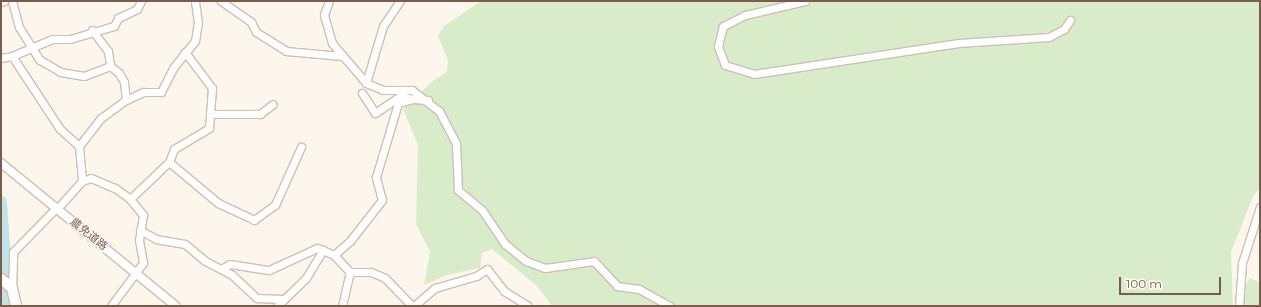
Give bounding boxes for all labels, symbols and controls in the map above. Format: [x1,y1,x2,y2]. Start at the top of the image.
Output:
street label: 農免道路 [68,215,110,253]
scale bar [1121,269,1223,295]
text: 100 m [1126,276,1162,291]

